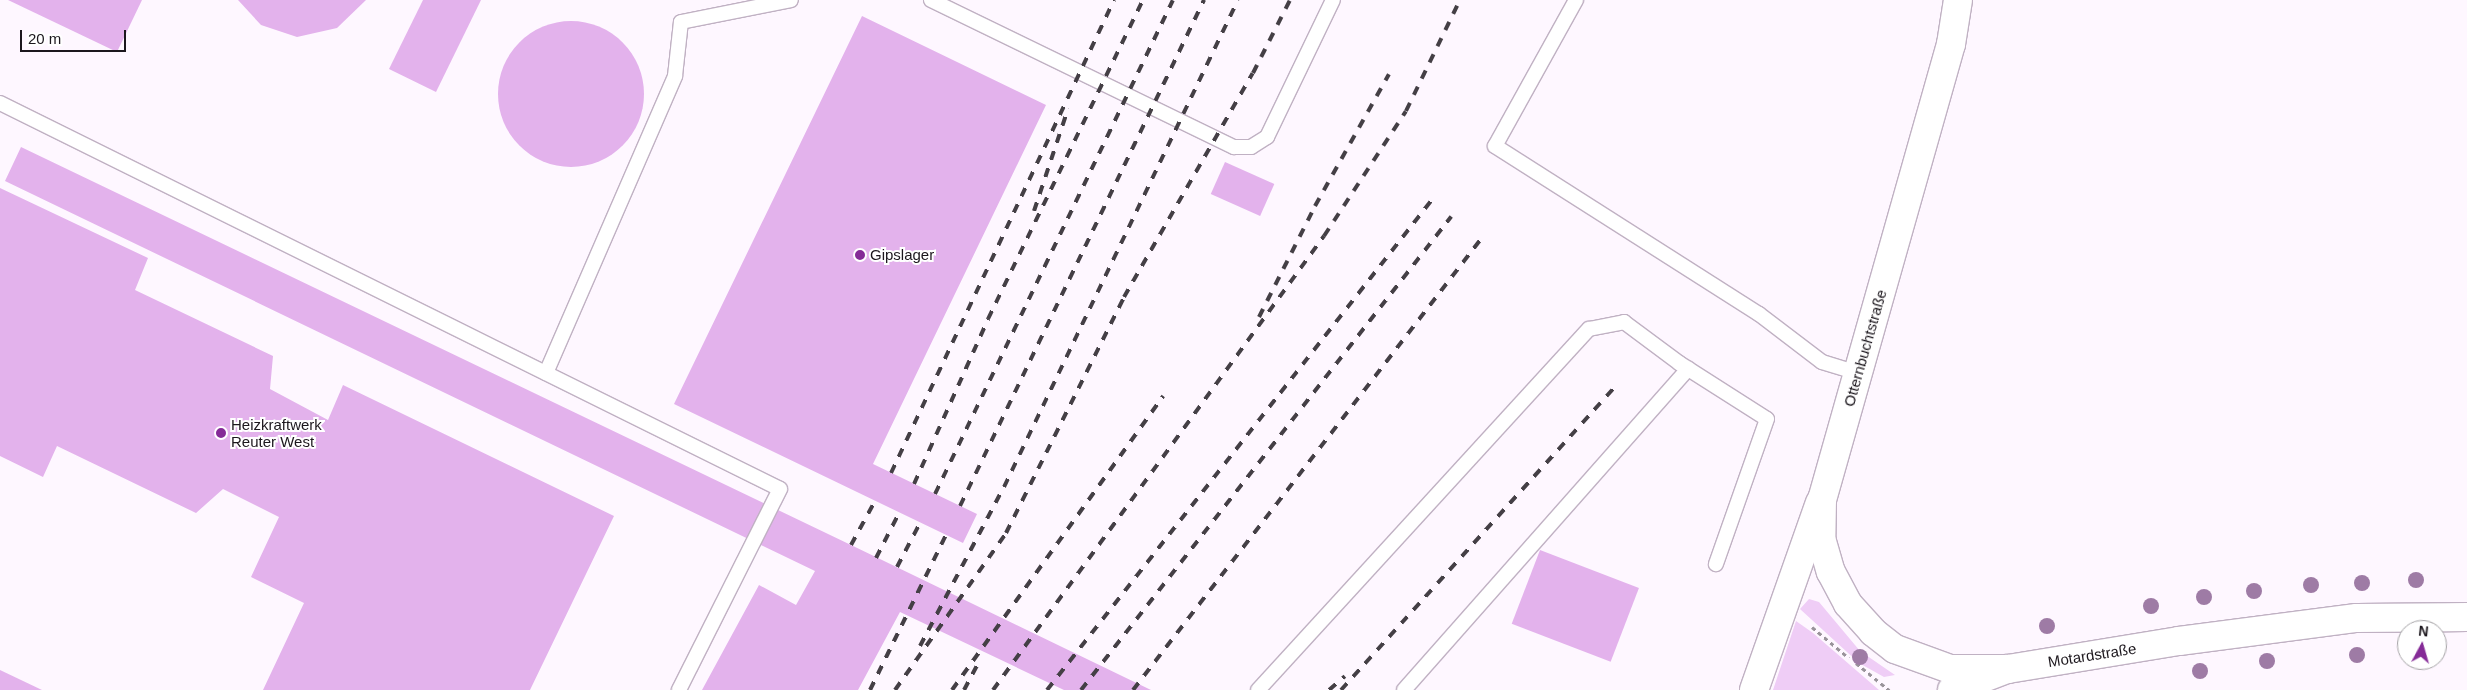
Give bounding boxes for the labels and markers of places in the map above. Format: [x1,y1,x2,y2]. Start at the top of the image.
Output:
place label: Gipslager [870,246,934,264]
marker: Gipslager [854,249,866,261]
place label: Heizkraftwerk Reuter West [231,415,322,450]
marker: Heizkraftwerk Reuter West [215,427,227,439]

